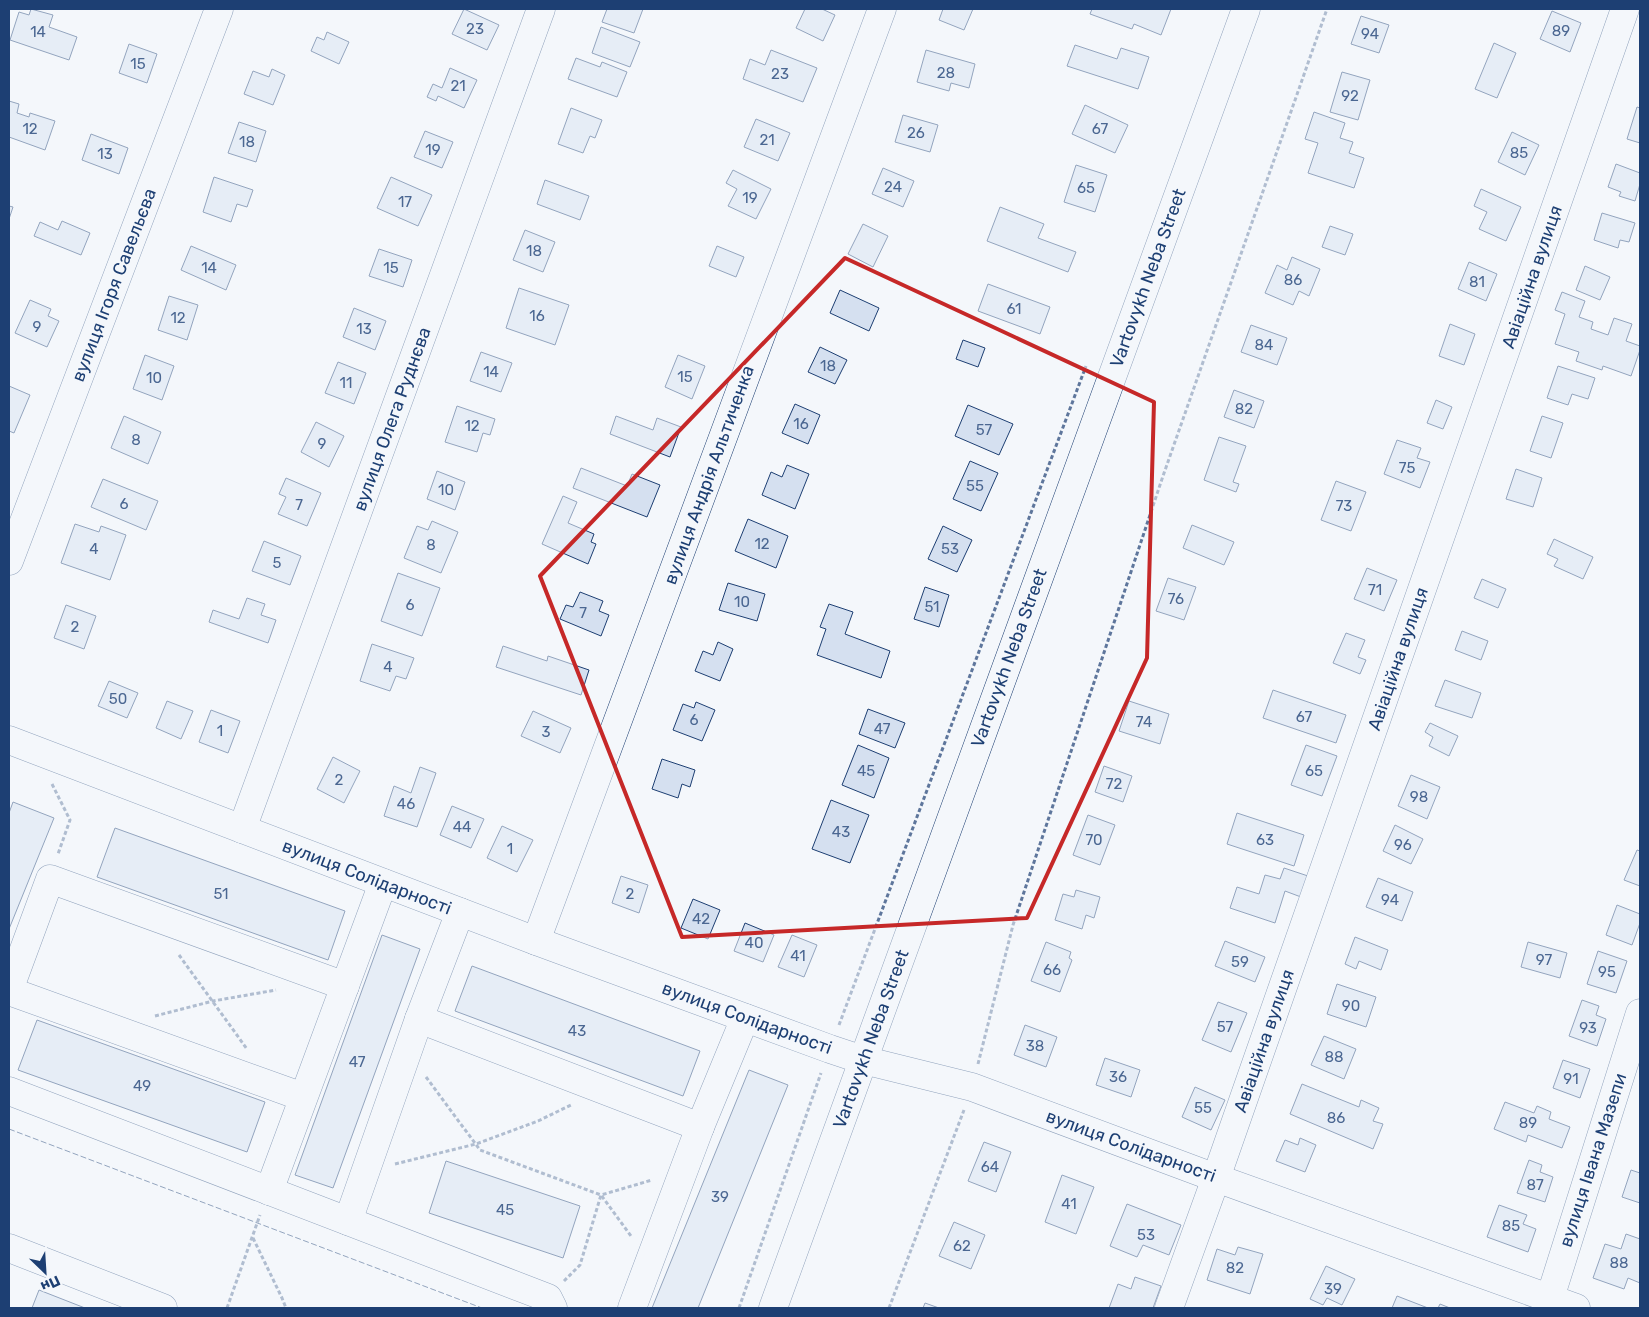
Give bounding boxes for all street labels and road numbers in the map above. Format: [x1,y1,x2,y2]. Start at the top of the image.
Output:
street label: вулиця Ігоря Савельєва [67,185,161,385]
street label: Vartovykh Neba Street [1105,186,1191,370]
street label: Авіаційна вулиця [1497,203,1567,351]
street label: вулиця Олега Руднєва [349,324,435,514]
street label: вулиця Андрія Альтиченка [659,362,759,588]
street label: Vartovykh Neba Street [966,566,1052,750]
street label: Авіаційна вулиця [1363,585,1433,733]
street label: вулиця Солідарності [279,835,455,919]
street label: Vartovykh Neba Street [828,947,914,1131]
street label: Авіаційна вулиця [1229,967,1299,1115]
street label: вулиця Солідарності [659,977,835,1059]
street label: вулиця Івана Мазепи [1554,1070,1632,1250]
street label: вулиця Солідарності [1043,1105,1219,1187]

